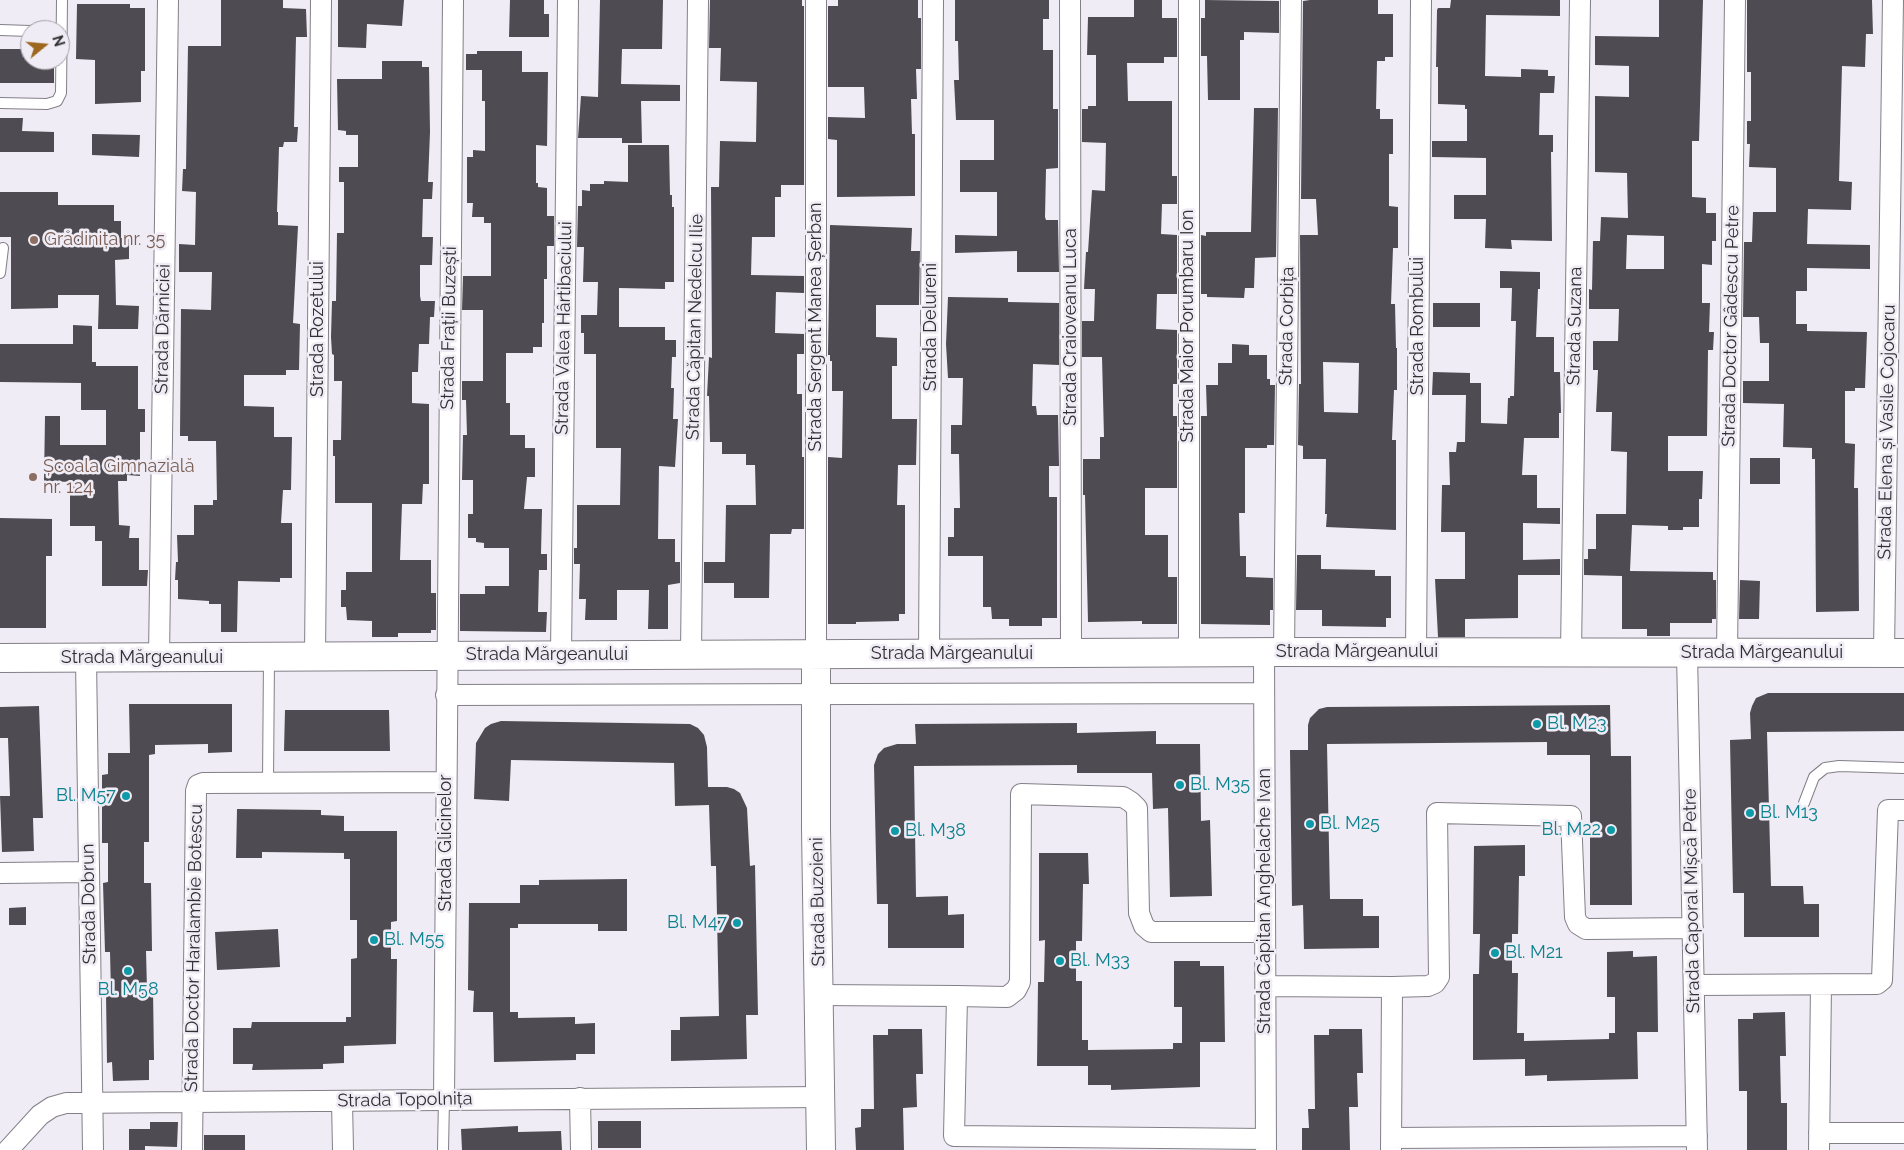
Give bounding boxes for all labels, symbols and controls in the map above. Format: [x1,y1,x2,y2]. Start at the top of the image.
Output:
north arrow [20,20,70,70]
text: N [49,33,68,48]
street label: Strada Sergent Manea Șerban [805,203,827,451]
street label: Strada Doctor Gâdescu Petre [1718,205,1744,447]
street label: Strada Maior Porumbaru Ion [1177,210,1199,442]
street label: Strada Căpitan Nedelcu Ilie [682,214,708,440]
street label: Strada Valea Hârtibaciului [551,221,577,435]
street label: Strada Craioveanu Luca [1060,228,1082,426]
place label: Grădinița nr. 35 [44,229,165,251]
marker: Grădinița nr. 35 [28,234,40,246]
street label: Strada Frații Buzești [437,246,461,410]
street label: Strada Rombului [1407,257,1429,395]
street label: Strada Rozetului [307,261,329,397]
street label: Strada Delureni [920,263,942,391]
street label: Strada Dărniciei [151,264,175,394]
street label: Strada Corbița [1275,266,1299,386]
street label: Strada Suzana [1563,266,1587,386]
street label: Strada Elena și Vasile Cojocaru [1874,304,1900,560]
place label: Școala Gimnazială nr. 124 [43,456,194,498]
marker: Școala Gimnazială nr. 124 [27,471,39,483]
street label: Strada Mărgeanului [1276,641,1438,663]
street label: Strada Mărgeanului [1681,642,1843,664]
street label: Strada Mărgeanului [871,643,1033,665]
street label: Strada Mărgeanului [466,644,628,666]
street label: Strada Mărgeanului [61,647,223,669]
place label: Bl. M23 [1547,713,1607,735]
marker: Bl. M23 [1531,718,1543,730]
street label: Strada Căpitan Anghelache Ivan [1254,768,1276,1034]
place label: Bl. M35 [1190,774,1250,796]
street label: Strada Glicinelor [435,775,457,911]
marker: Bl. M35 [1174,779,1186,791]
place label: Bl. M57 [56,785,116,807]
street label: Strada Caporal Mișcă Petre [1679,788,1705,1014]
marker: Bl. M57 [120,790,132,802]
place label: Bl. M13 [1760,802,1818,824]
street label: Strada Doctor Haralambie Botescu [181,804,207,1092]
marker: Bl. M13 [1744,807,1756,819]
place label: Bl. M25 [1320,813,1380,835]
marker: Bl. M25 [1304,818,1316,830]
place label: Bl. M22 [1542,819,1601,841]
place label: Bl. M38 [905,820,966,842]
marker: Bl. M22 [1605,824,1617,836]
marker: Bl. M38 [889,825,901,837]
street label: Strada Buzoieni [806,837,830,967]
street label: Strada Dobrun [77,843,101,965]
place label: Bl. M47 [667,912,727,934]
marker: Bl. M47 [731,917,743,929]
place label: Bl. M55 [384,929,444,951]
marker: Bl. M55 [368,934,380,946]
place label: Bl. M21 [1505,942,1563,964]
marker: Bl. M21 [1489,947,1501,959]
place label: Bl. M33 [1070,950,1130,972]
marker: Bl. M33 [1054,955,1066,967]
marker: Bl. M58 [122,965,134,977]
place label: Bl. M58 [97,979,159,1001]
street label: Strada Topolnița [337,1088,473,1112]

